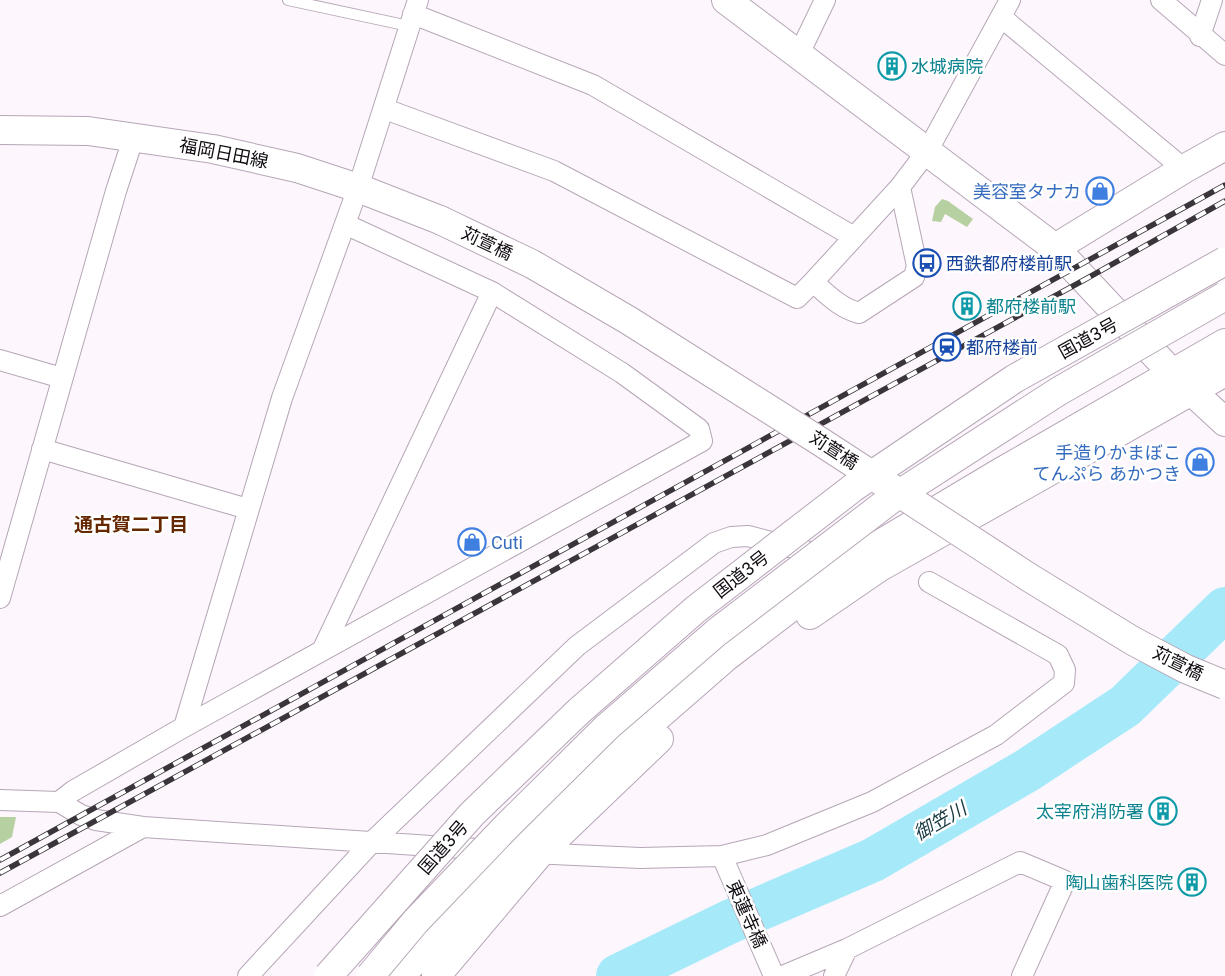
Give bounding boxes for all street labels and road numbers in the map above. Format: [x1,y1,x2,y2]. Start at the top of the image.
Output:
street label: 福岡日田線 [178,134,270,172]
street label: 苅萱橋 [458,222,516,264]
street label: 国道3号 [1055,313,1121,363]
street label: 苅萱橋 [806,426,862,474]
street label: 国道3号 [709,546,773,602]
street label: 苅萱橋 [1149,642,1207,684]
street label: 国道3号 [414,816,472,878]
street label: 東蓮寺橋 [723,877,771,951]

